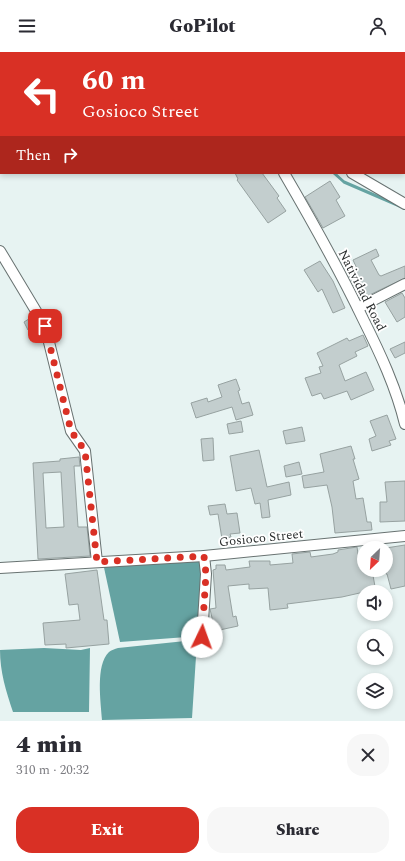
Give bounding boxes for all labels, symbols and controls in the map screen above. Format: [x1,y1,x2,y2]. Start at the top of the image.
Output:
text: GoPilot [169,13,236,40]
icon: menu [16,15,38,37]
icon: person [367,15,389,37]
text: 60 m [82,59,146,102]
icon: left [16,68,68,120]
text: Gosioco Street [82,98,199,125]
text: Then [16,144,51,167]
icon: right [59,144,81,166]
street label: Natividad Road [333,246,391,335]
pin [28,309,62,343]
icon: arrive [34,315,56,337]
street label: Gosioco Street [218,524,305,552]
north arrow [357,541,393,577]
map controls [357,541,393,709]
button: sound [357,585,393,621]
position arrow [181,616,223,658]
button: search [357,629,393,665]
button: layers [357,673,393,709]
text: 4 min [16,727,82,763]
button: close [347,734,389,776]
text: 310 m · 20:32 [16,760,89,780]
button: Exit [16,807,199,853]
button: Share [207,807,389,853]

